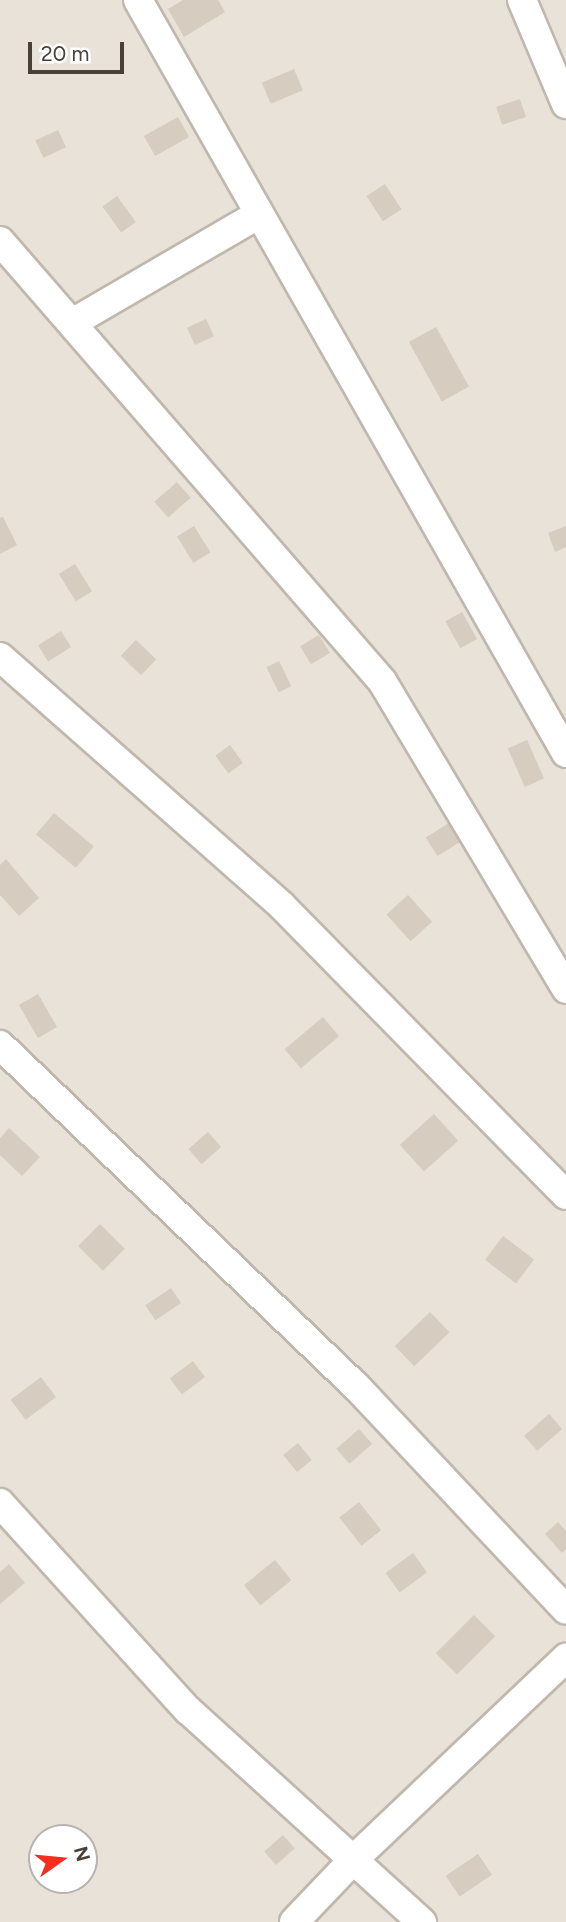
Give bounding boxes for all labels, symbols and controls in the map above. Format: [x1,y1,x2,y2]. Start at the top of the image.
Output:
scale bar [32,28,128,72]
text: 20 m [41,41,89,66]
north arrow [28,1824,98,1894]
text: N [69,1844,95,1864]

